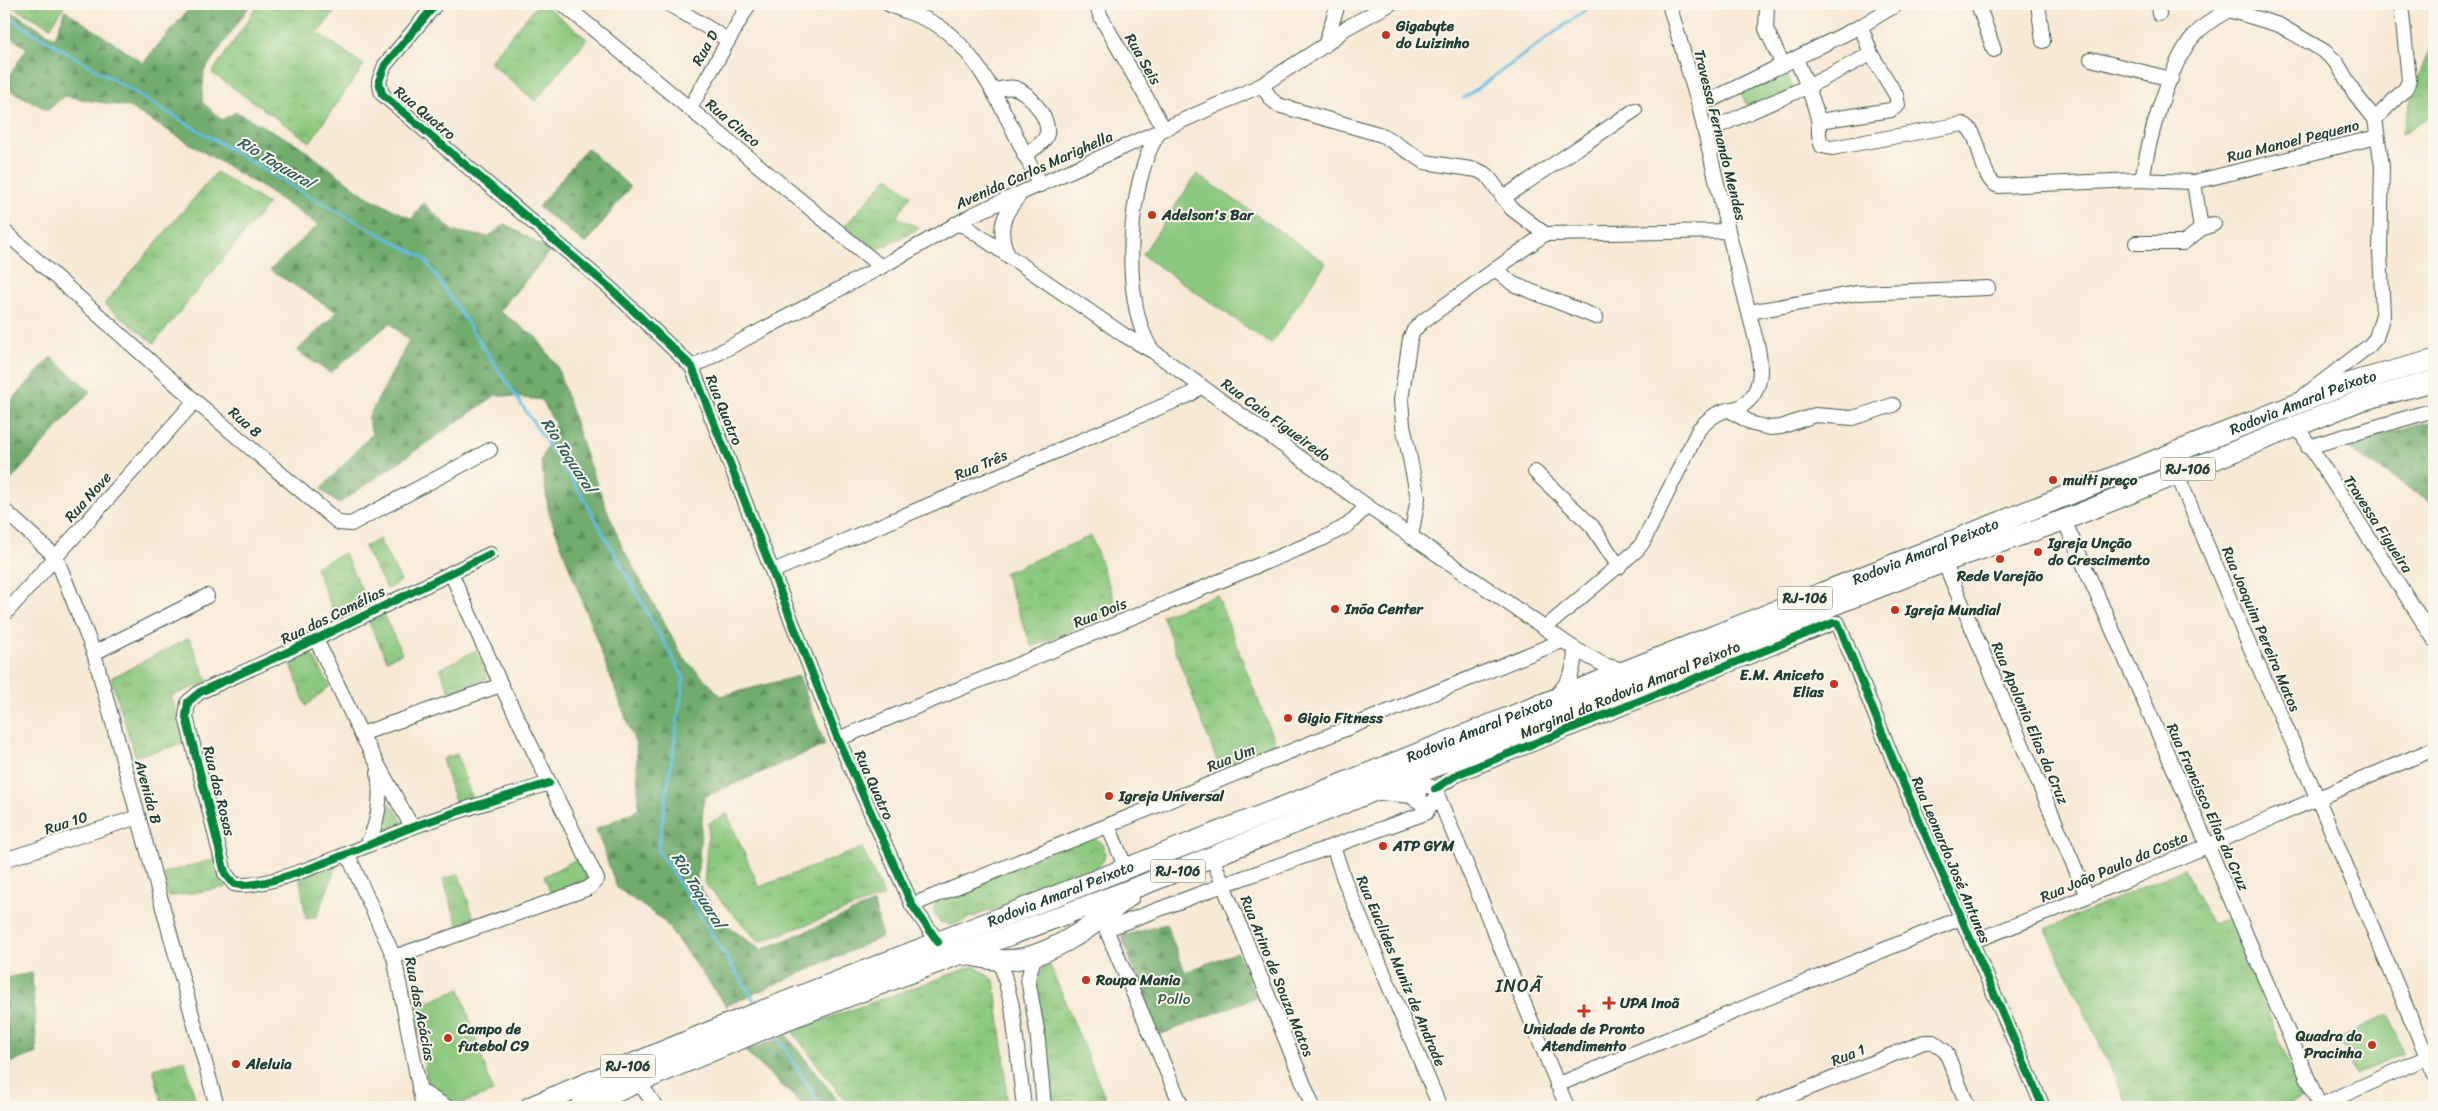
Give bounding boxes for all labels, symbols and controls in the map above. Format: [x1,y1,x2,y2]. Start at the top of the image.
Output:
place label: Gigabyte do Luizinho [1395,13,1470,56]
street label: Rua D [685,25,725,71]
street label: Rua Seis [1118,28,1168,90]
marker: Gigabyte do Luizinho [1380,29,1392,41]
street label: Travessa Fernando Mendes [1686,47,1754,223]
street label: Rua Quatro [388,79,462,147]
street label: Rua Cinco [700,92,767,154]
street label: Rua Manoel Pequeno [2224,112,2362,170]
street label: Avenida Carlos Marighella [950,123,1118,217]
water label: Rio Taquaral [232,128,323,199]
place label: Adelson's Bar [1161,202,1255,228]
marker: Adelson's Bar [1146,209,1158,221]
street label: Rodovia Amaral Peixoto [2226,363,2380,442]
street label: Rua Quatro [698,371,750,450]
street label: Rua Caio Figueiredo [1216,371,1337,469]
street label: Rua 8 [222,400,268,444]
water label: Rio Taquaral [533,412,606,502]
street label: Rua Três [950,442,1012,488]
road number: RJ-106 [2160,458,2216,480]
street label: Rua Nove [58,465,118,528]
place label: multi preço [2062,467,2138,493]
street label: Travessa Figueira [2336,470,2420,579]
marker: multi preço [2047,474,2059,486]
street label: Rodovia Amaral Peixoto [1848,511,2003,592]
place label: Igreja Unção do Crescimento [2047,530,2150,573]
street label: Rua Joaquim Pereira Matos [2214,542,2308,717]
marker: Igreja Unção do Crescimento [2032,546,2044,558]
marker: Rede Varejão [1994,553,2006,565]
place label: Rede Varejão [1956,563,2043,589]
street label: Rua das Camélias [276,578,390,652]
road number: RJ-106 [1778,586,1832,610]
street label: Rua Dois [1069,590,1131,636]
place label: Inõa Center [1344,596,1425,622]
place label: Igreja Mundial [1904,597,2001,623]
marker: Inõa Center [1329,603,1341,615]
marker: Igreja Mundial [1889,604,1901,616]
street label: Marginal da Rodovia Amaral Peixoto [1516,634,1745,746]
street label: Rua Apolonio Elias da Cruz [1984,638,2076,809]
place label: E.M. Aniceto Elias [1740,662,1825,705]
marker: E.M. Aniceto Elias [1828,678,1840,690]
street label: Rodovia Amaral Peixoto [1402,688,1557,770]
place label: Gigio Fitness [1297,705,1384,731]
marker: Gigio Fitness [1282,712,1294,724]
street label: Rua Francisco Elias da Cruz [2159,719,2257,896]
street label: Rua Um [1203,736,1260,779]
street label: Rua das Rosas [195,743,243,839]
street label: Rua Quatro [847,746,901,825]
street label: Avenida B [127,756,169,828]
street label: Rua Leonardo José Antunes [1904,772,1998,948]
place label: Igreja Universal [1118,783,1225,809]
marker: Igreja Universal [1103,790,1115,802]
street label: Rua 10 [41,804,91,842]
street label: Rua João Paulo da Costa [2036,824,2192,910]
place label: ATP GYM [1392,833,1455,859]
marker: ATP GYM [1377,840,1389,852]
water label: Rio Taquaral [664,847,735,937]
street label: Rodovia Amaral Peixoto [983,853,1138,934]
road number: RJ-106 [1150,859,1206,882]
street label: Rua Euclides Muniz de Andrade [1349,871,1453,1071]
street label: Rua Arino de Souza Matos [1233,891,1322,1061]
street label: Rua das Acácias [397,955,443,1063]
place label: Roupa Mania [1095,967,1181,993]
district label: INOÃ [1494,970,1544,1002]
marker: Roupa Mania [1080,974,1092,986]
park label: Pollo [1158,986,1191,1012]
place label: UPA Inoã [1620,990,1680,1016]
marker: UPA Inoã [1602,996,1616,1010]
marker: Unidade de Pronto Atendimento [1577,1004,1591,1018]
place label: Campo de futebol C9 [457,1016,529,1059]
place label: Unidade de Pronto Atendimento [1523,1016,1645,1059]
place label: Quadra da Pracinha [2295,1023,2362,1066]
marker: Campo de futebol C9 [442,1032,454,1044]
street label: Rua 1 [1827,1036,1869,1074]
marker: Quadra da Pracinha [2366,1039,2378,1051]
place label: Aleluia [245,1051,292,1077]
road number: RJ-106 [600,1054,656,1078]
marker: Aleluia [230,1058,242,1070]

